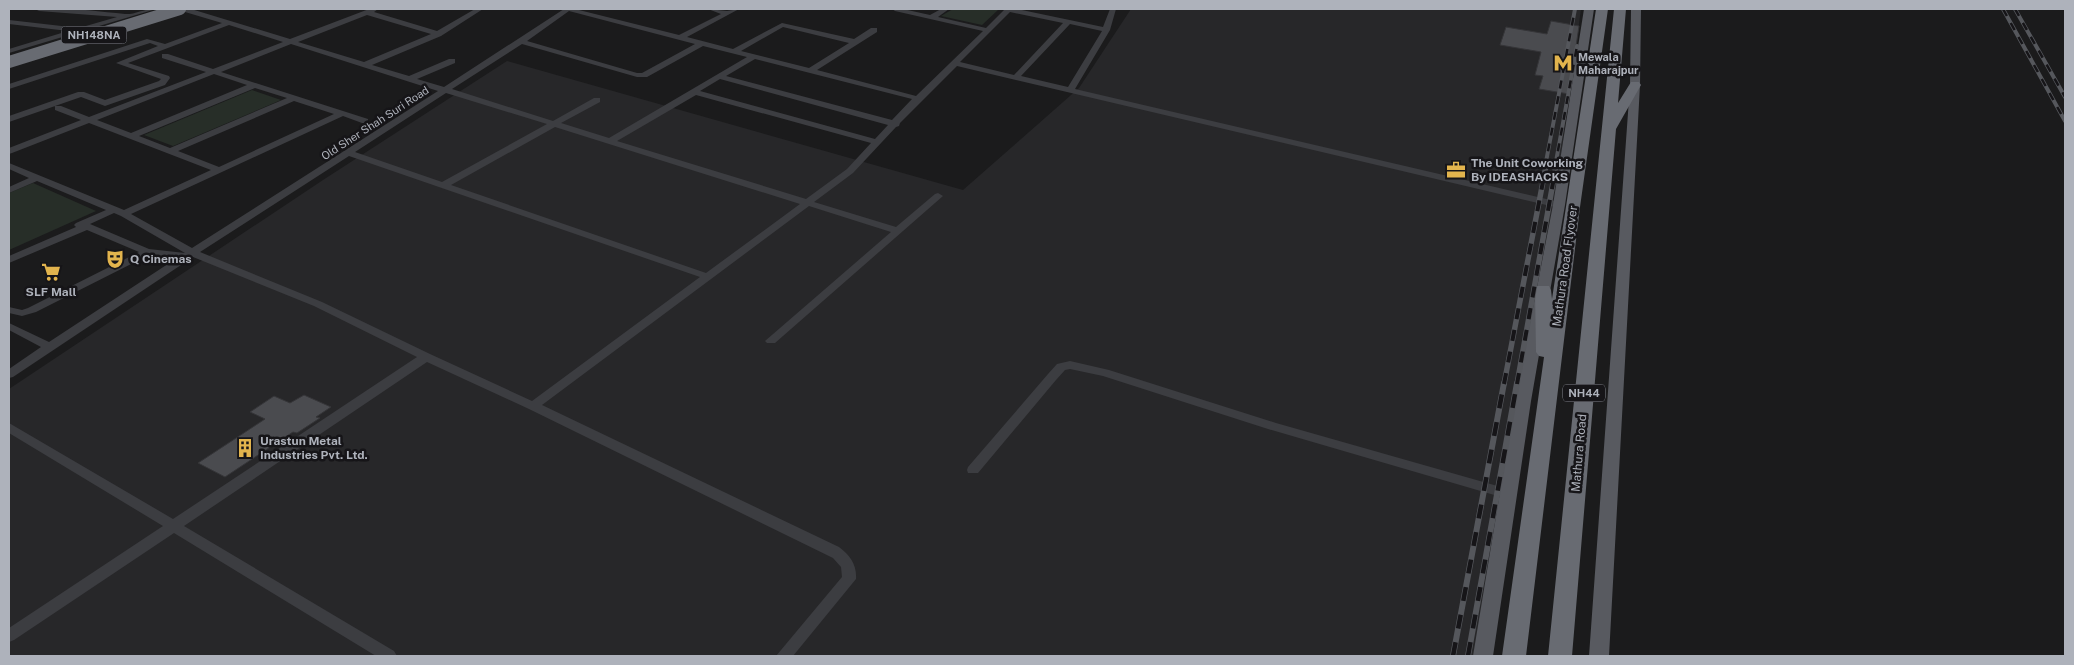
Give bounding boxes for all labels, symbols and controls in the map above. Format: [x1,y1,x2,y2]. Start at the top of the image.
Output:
road number: NH148NA [62,26,126,44]
place label: Mewala Maharajpur [1578,51,1639,76]
metro station icon: Mewala Maharajpur [1552,52,1574,74]
street label: Old Sher Shah Suri Road [319,84,431,162]
place label: The Unit Coworking By IDEASHACKS [1471,156,1584,184]
office icon: The Unit Coworking By IDEASHACKS [1445,159,1467,181]
street label: Mathura Road Flyover [1550,204,1580,327]
theatre icon: Q Cinemas [104,248,126,270]
place label: Q Cinemas [130,252,192,266]
supermarket icon: SLF Mall [40,261,62,283]
place label: SLF Mall [26,285,76,299]
road number: NH44 [1563,384,1605,402]
street label: Mathura Road [1569,414,1589,492]
place label: Urastun Metal Industries Pvt. Ltd. [260,434,368,462]
building icon: Urastun Metal Industries Pvt. Ltd. [234,437,256,459]

